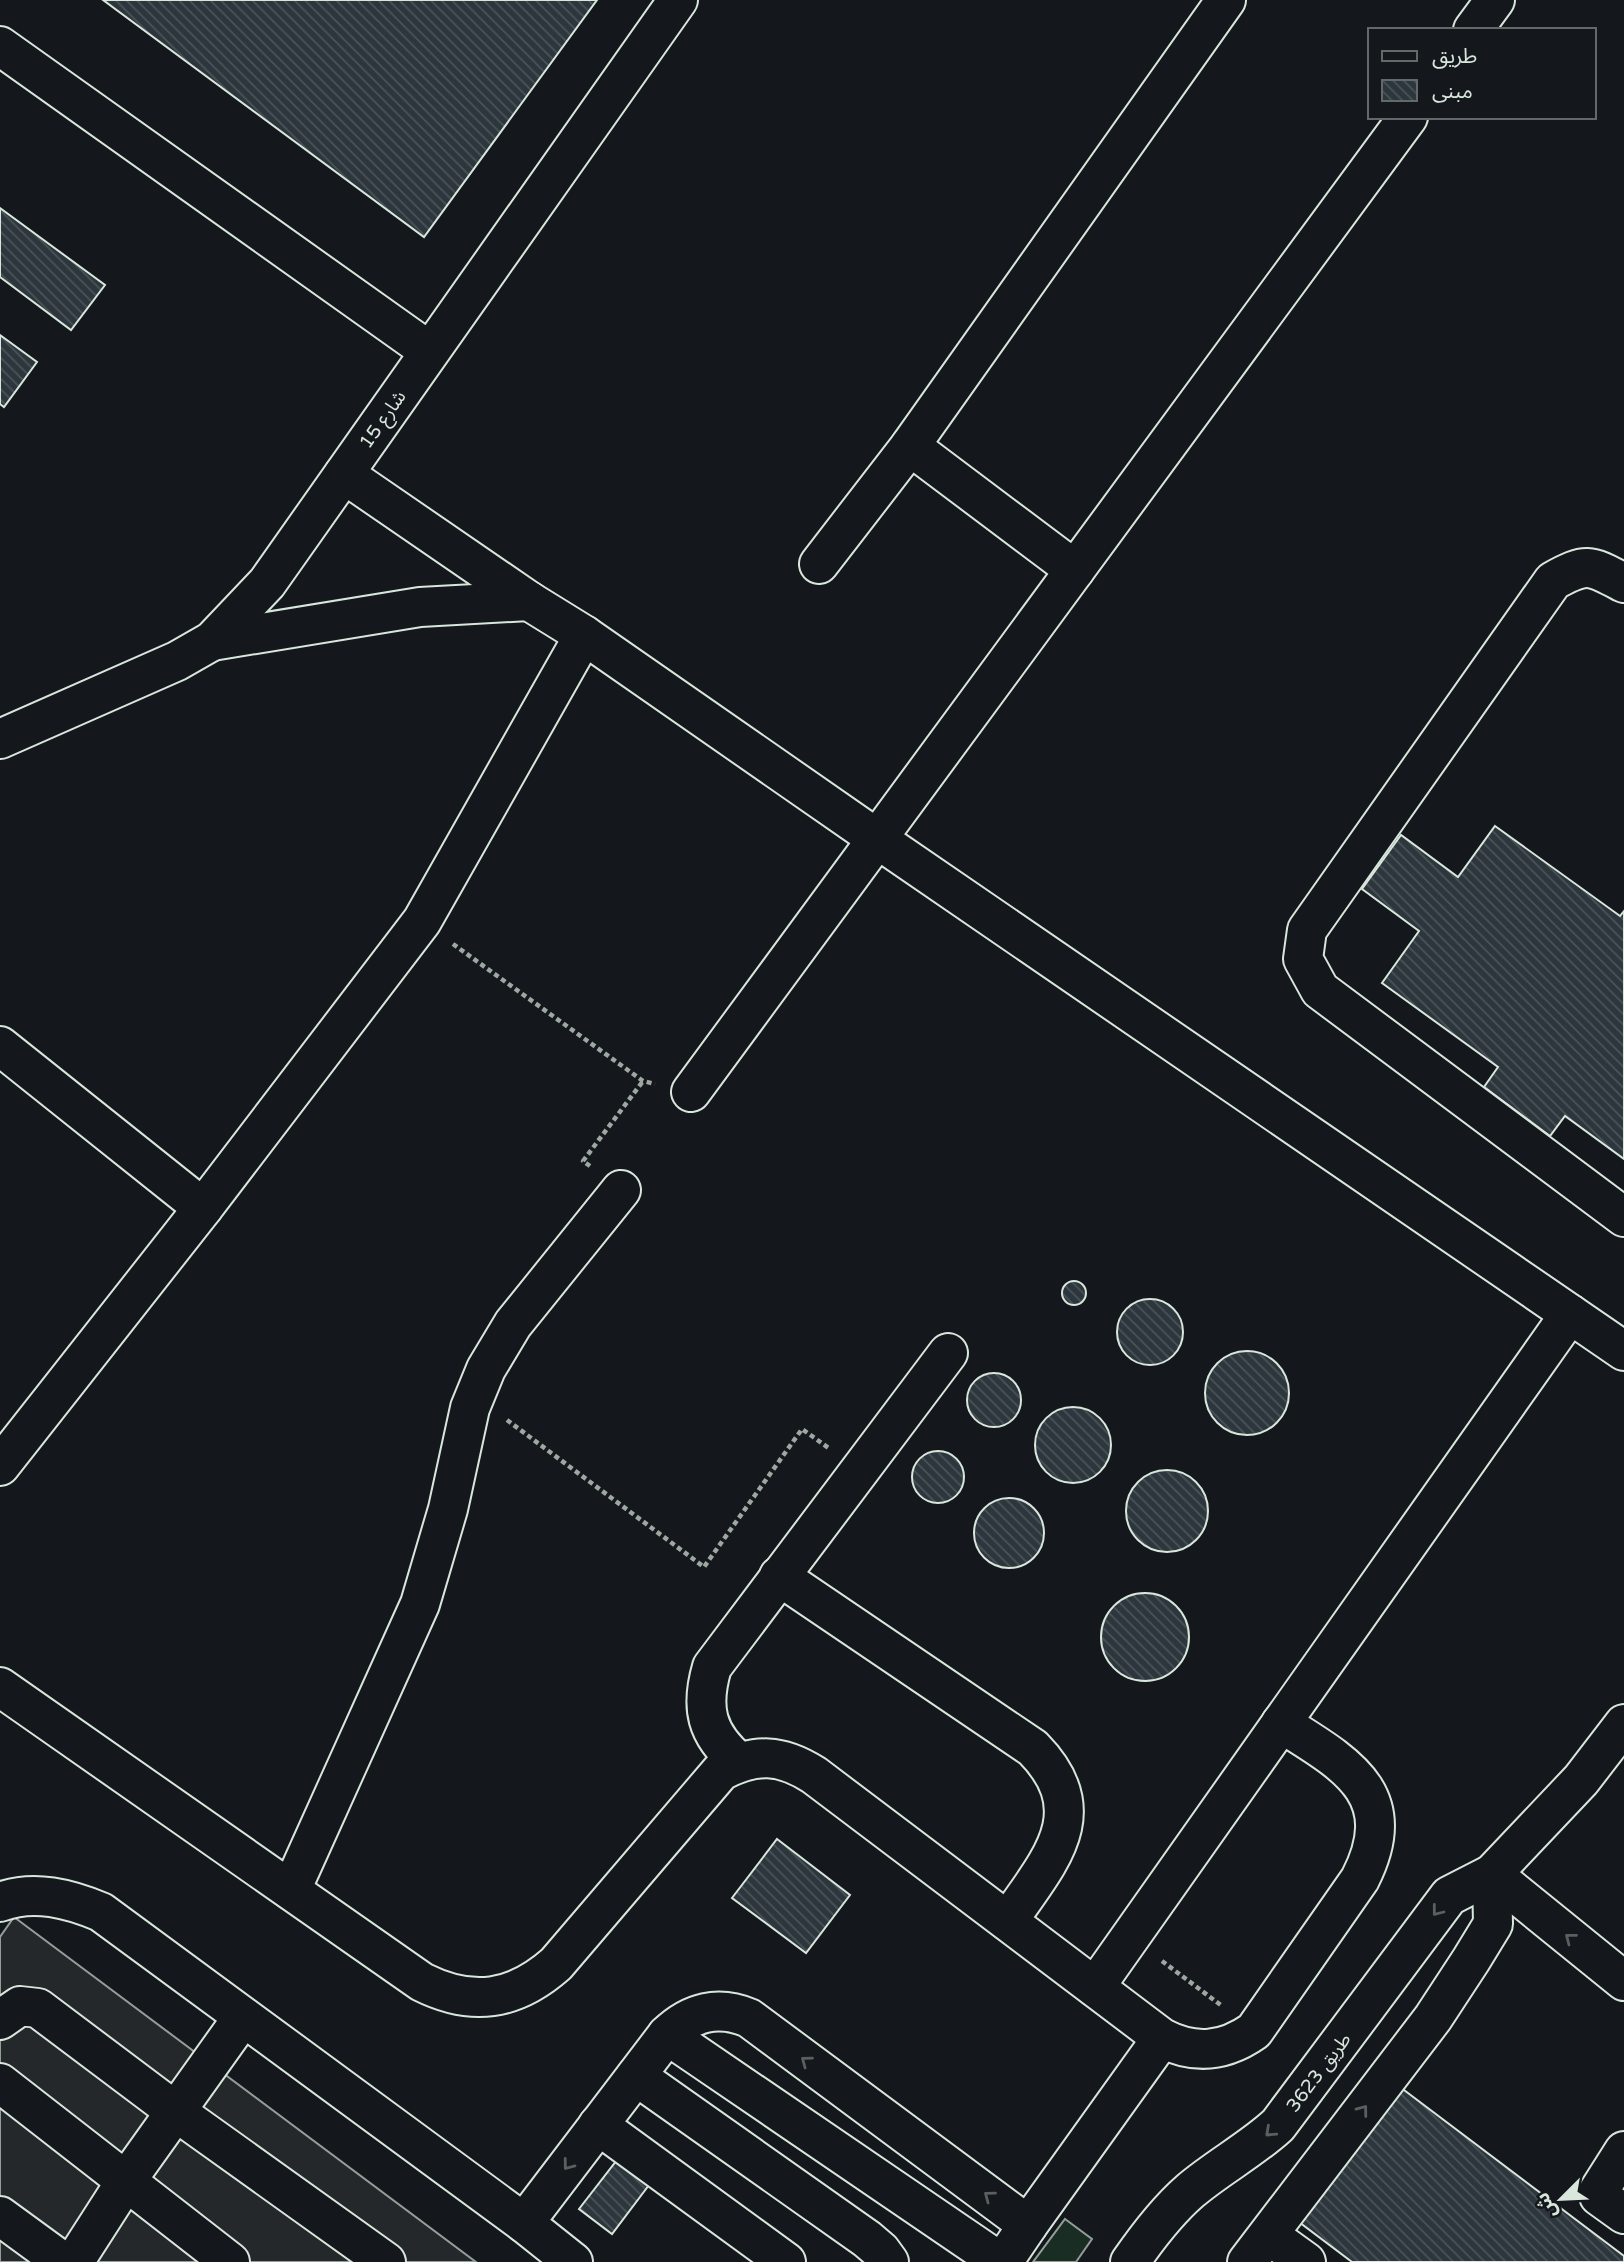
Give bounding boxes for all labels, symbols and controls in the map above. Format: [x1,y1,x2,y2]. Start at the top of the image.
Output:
legend [1368,28,1596,119]
text: طريق [1432,44,1477,69]
text: مبنى [1432,79,1473,104]
street label: شارع 15 [355,386,412,454]
one-way arrow [1432,1904,1445,1916]
one-way arrow [1566,1934,1578,1947]
street label: طريق 3623 [1282,2029,1356,2117]
one-way arrow [801,2057,814,2069]
one-way arrow [1355,2106,1368,2118]
one-way arrow [1265,2123,1278,2136]
one-way arrow [563,2158,576,2170]
north arrow [1526,2164,1596,2234]
text: ش [1531,2189,1562,2222]
one-way arrow [984,2192,997,2205]

